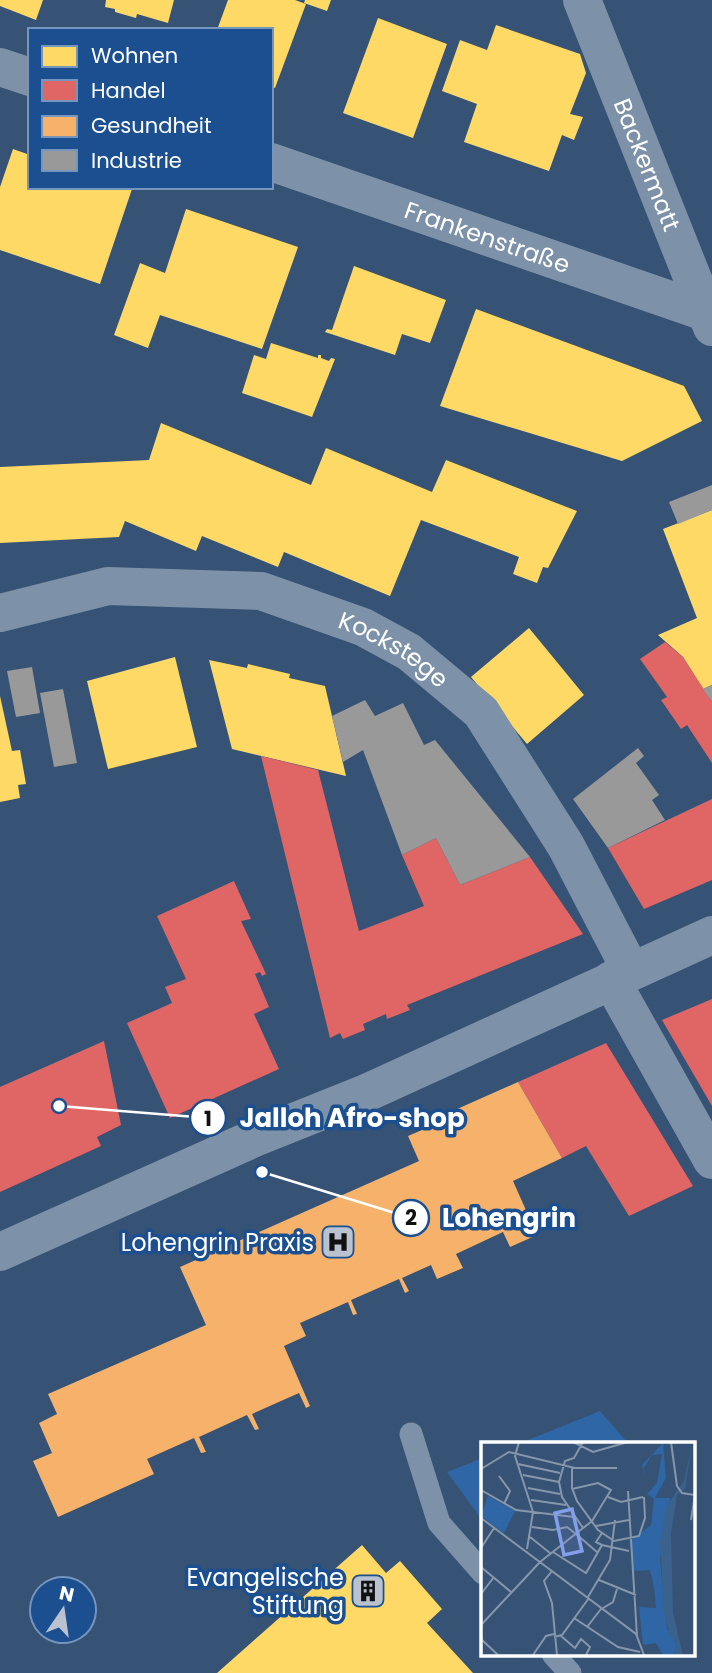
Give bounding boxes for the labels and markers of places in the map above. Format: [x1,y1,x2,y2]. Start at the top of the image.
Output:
callout: Jalloh Afro-shop [190,1095,478,1142]
callout: Lohengrin [393,1194,590,1241]
hospital icon: Lohengrin Praxis [319,1223,357,1261]
place label: Lohengrin Praxis [121,1226,314,1259]
place label: Evangelische Stiftung [186,1561,344,1622]
building icon: Evangelische Stiftung [349,1572,387,1610]

